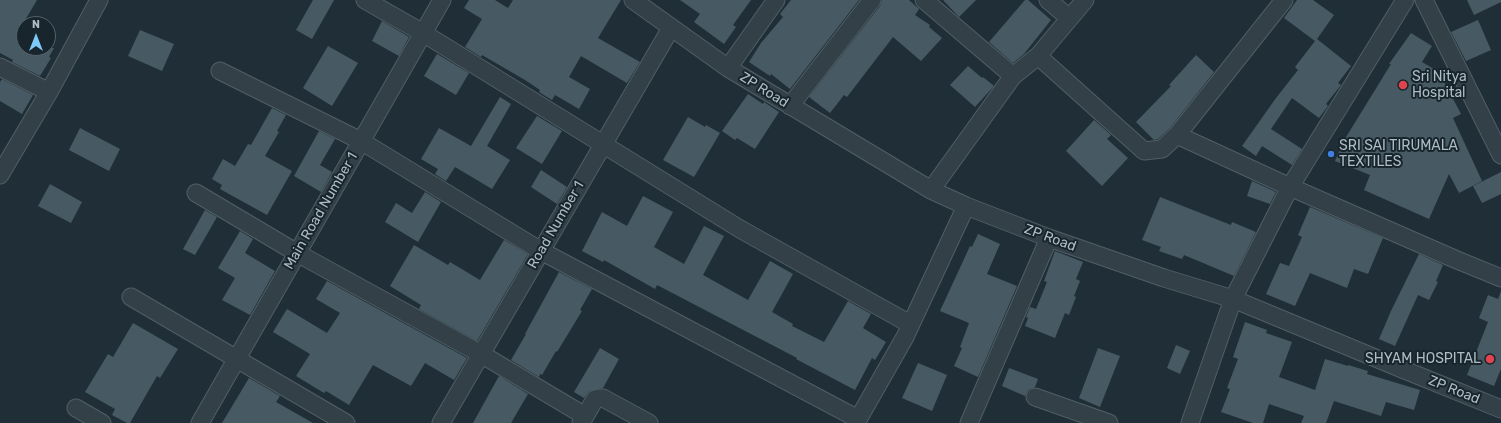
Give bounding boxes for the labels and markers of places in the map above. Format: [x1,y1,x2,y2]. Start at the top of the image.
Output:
place label: Sri Nitya Hospital [1412,69,1467,102]
marker: Sri Nitya Hospital [1397,79,1409,91]
place label: SRI SAI TIRUMALA TEXTILES [1339,138,1458,170]
marker: SRI SAI TIRUMALA TEXTILES [1326,149,1336,159]
place label: SHYAM HOSPITAL [1365,351,1481,367]
marker: SHYAM HOSPITAL [1484,353,1496,365]

